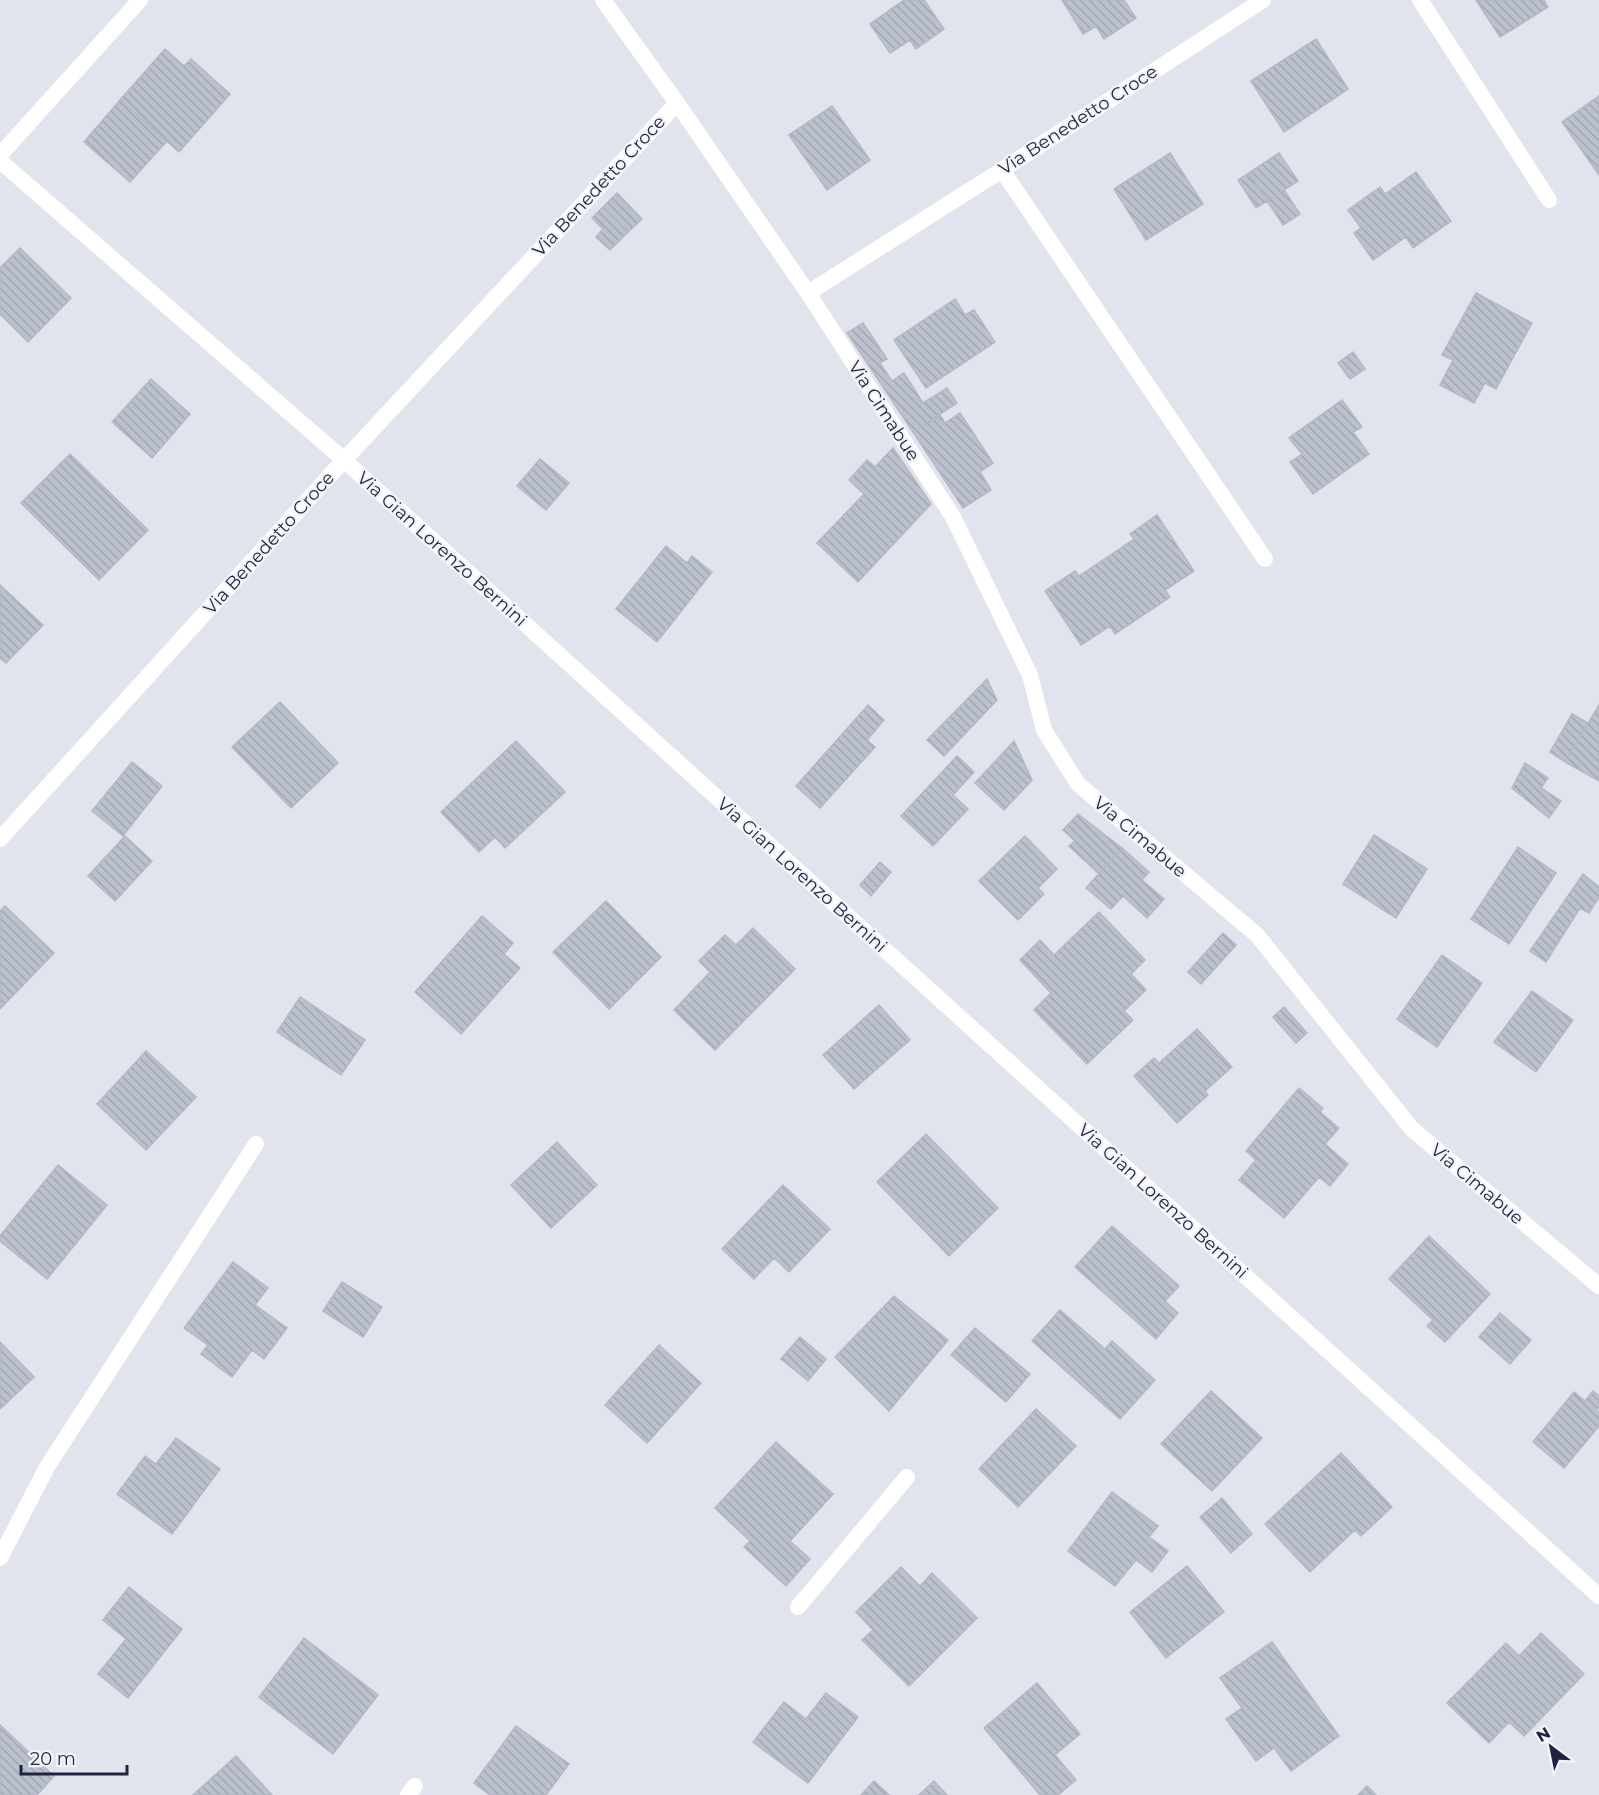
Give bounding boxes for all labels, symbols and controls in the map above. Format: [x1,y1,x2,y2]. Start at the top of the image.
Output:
street label: Via Benedetto Croce [994,60,1162,180]
street label: Via Benedetto Croce [528,111,670,261]
street label: Via Cimabue [843,357,925,465]
street label: Via Benedetto Croce [199,467,339,619]
street label: Via Gian Lorenzo Bernini [353,467,531,631]
street label: Via Cimabue [1089,792,1191,882]
street label: Via Gian Lorenzo Bernini [713,793,891,957]
street label: Via Gian Lorenzo Bernini [1074,1119,1252,1283]
street label: Via Cimabue [1426,1139,1528,1229]
north arrow [1521,1717,1581,1777]
text: N [1533,1723,1554,1746]
scale bar [21,1738,128,1776]
text: 20 m [30,1748,76,1770]

